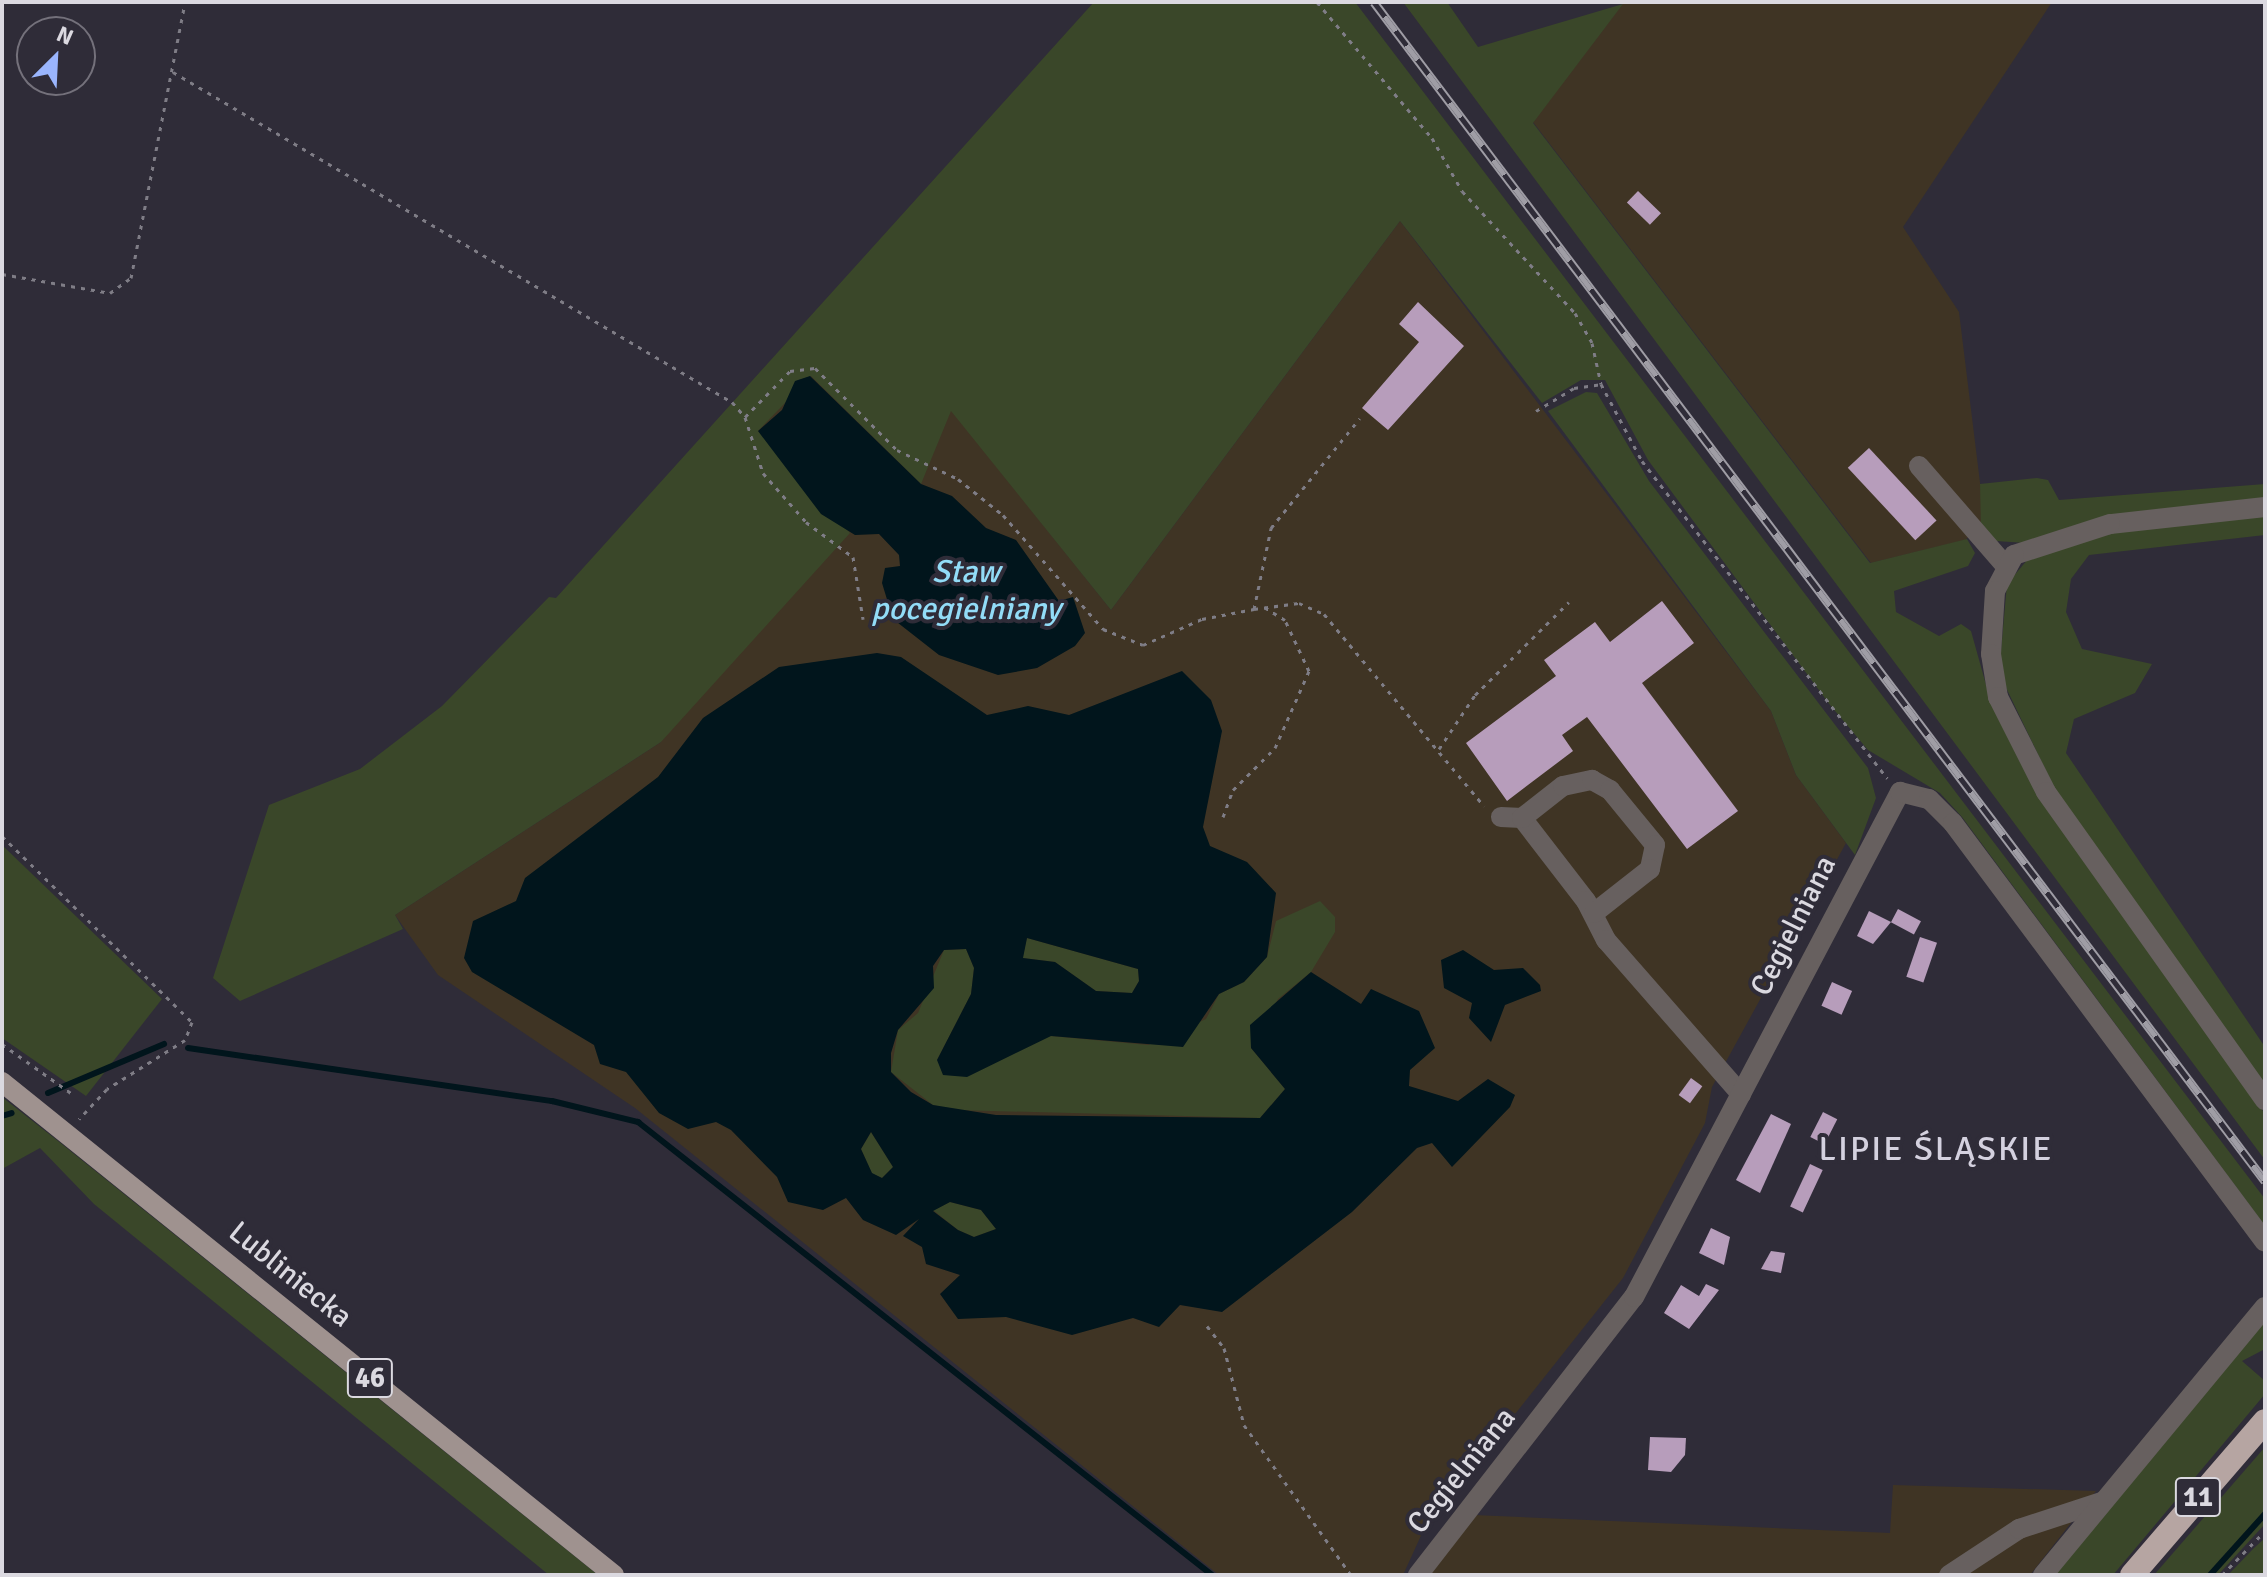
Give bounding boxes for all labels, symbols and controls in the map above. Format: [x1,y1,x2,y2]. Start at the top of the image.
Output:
north arrow [16,16,96,96]
text: N [53,20,78,51]
water label: Staw pocegielniany [871,554,1061,629]
street label: Cegielniana [1743,850,1845,1002]
district label: LIPIE ŚLĄSKIE [1819,1130,2053,1170]
street label: Lubliniecka [221,1214,359,1336]
road number: 46 [346,1354,394,1402]
street label: Cegielniana [1400,1401,1524,1541]
road number: 11 [2174,1473,2222,1521]

